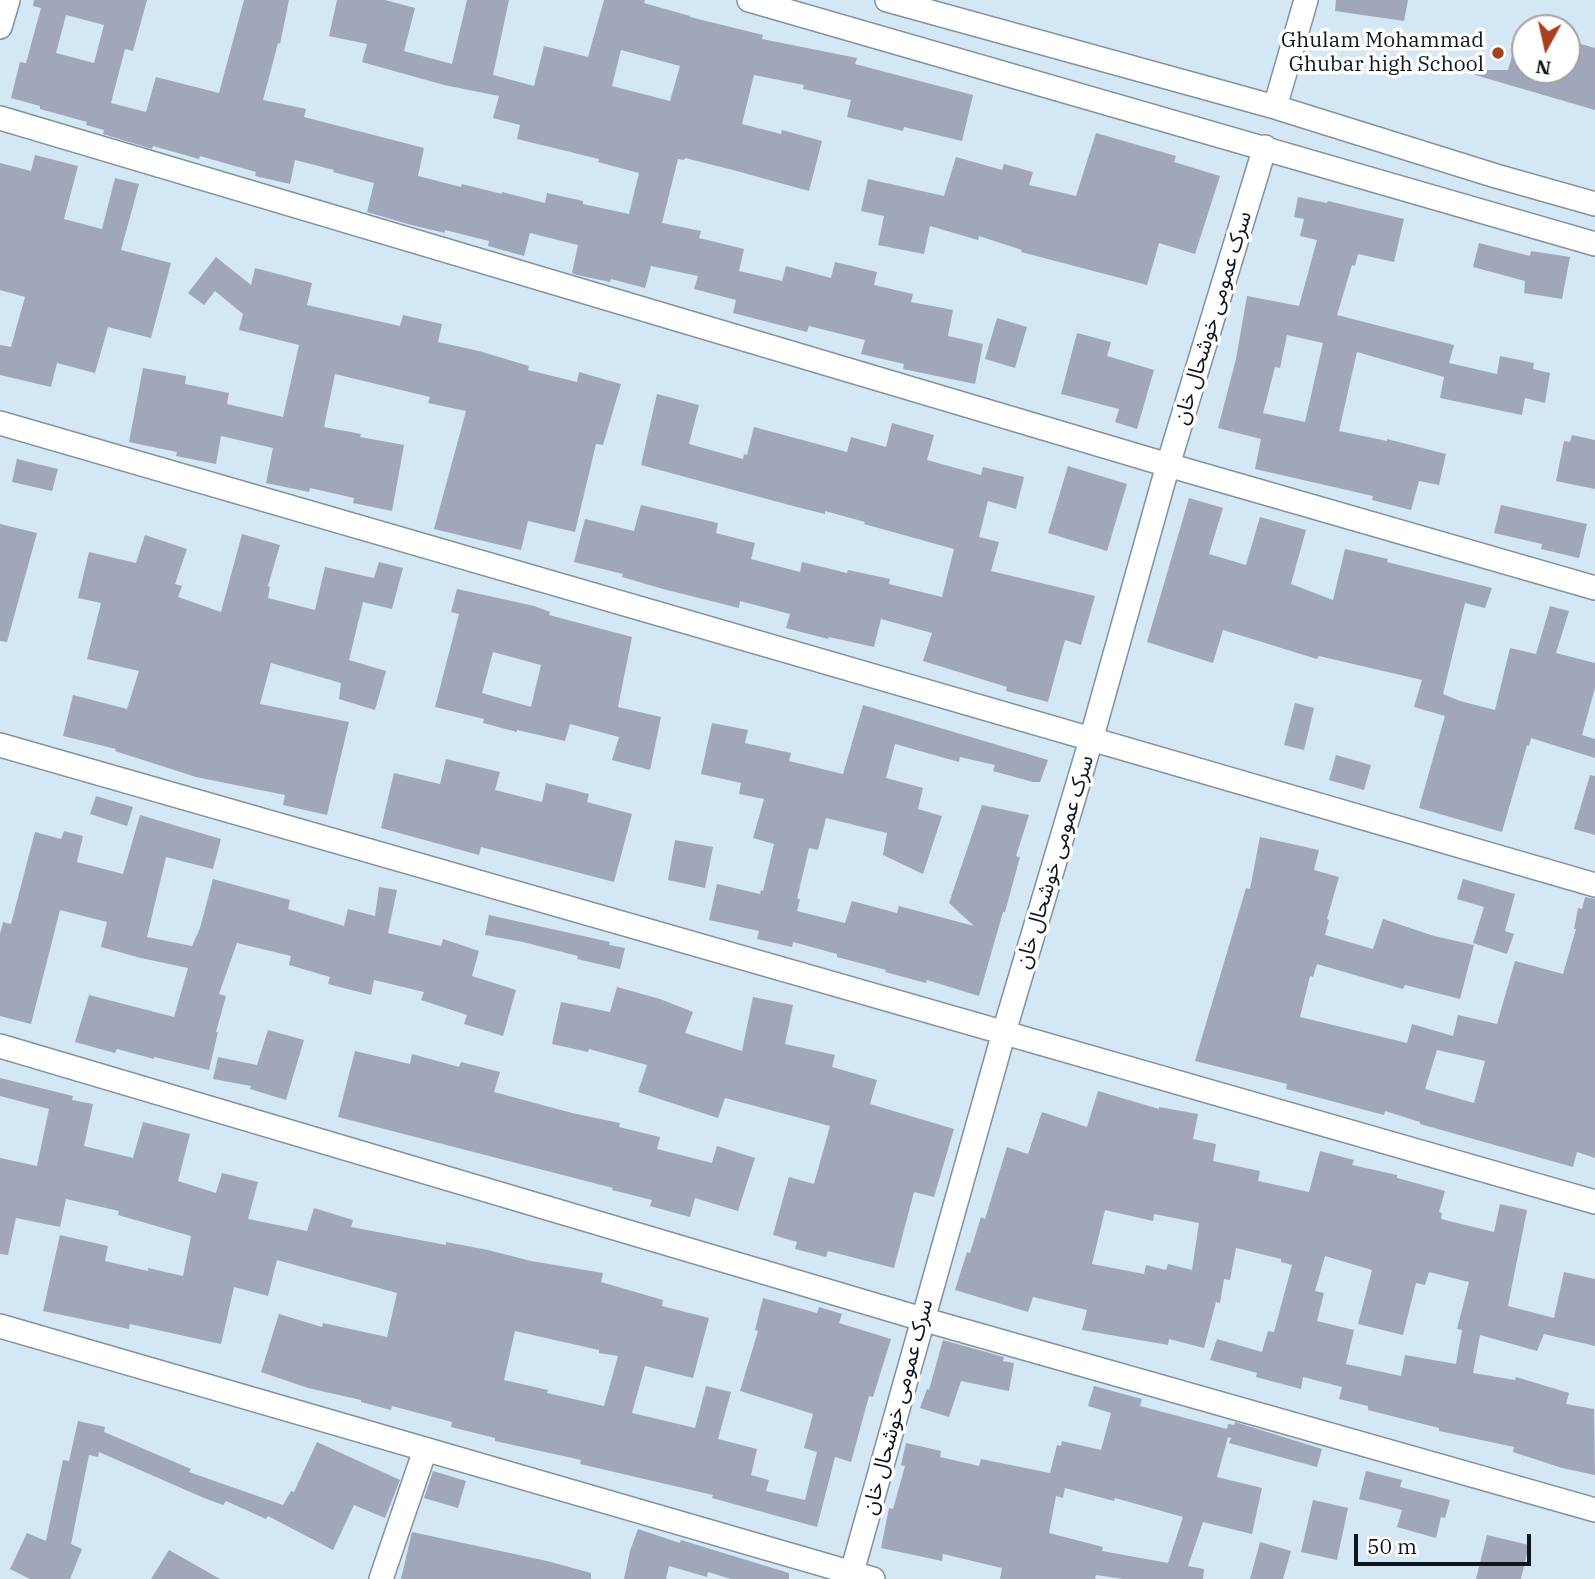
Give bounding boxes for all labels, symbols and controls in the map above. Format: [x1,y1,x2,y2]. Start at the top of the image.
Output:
north arrow [1511,14,1581,84]
place label: Ghulam Mohammad Ghubar high School [1281,28,1484,78]
marker: Ghulam Mohammad Ghubar high School [1490,45,1506,61]
text: N [1534,55,1552,81]
street label: سرک عمومی خوشحال خان [1169,208,1257,428]
street label: سرک عمومی خوشحال خان [1011,752,1099,972]
street label: سرک عمومی خوشحال خان [857,1297,939,1517]
scale bar [1357,1520,1534,1564]
text: 50 m [1367,1532,1417,1560]

